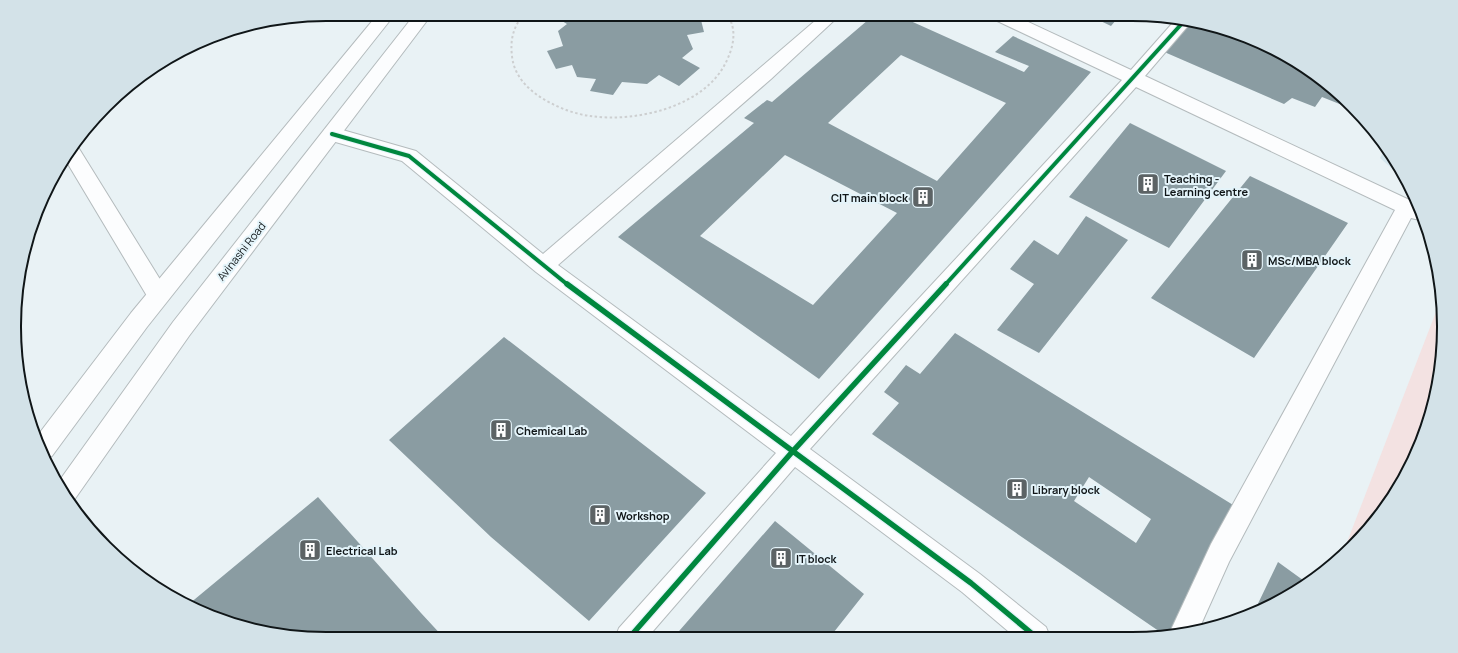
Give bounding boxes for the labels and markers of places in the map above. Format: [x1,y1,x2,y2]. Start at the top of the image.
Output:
building icon: Teaching - Learning centre [1135,171,1161,197]
place label: Teaching - Learning centre [1164,171,1248,199]
building icon: CIT main block [910,184,936,210]
place label: CIT main block [831,190,909,205]
building icon: MSc/MBA block [1239,247,1265,273]
place label: MSc/MBA block [1268,253,1352,268]
building icon: Chemical Lab [488,417,514,443]
place label: Chemical Lab [516,423,588,438]
building icon: Library block [1004,476,1030,502]
place label: Library block [1032,482,1101,497]
building icon: Workshop [587,502,613,528]
place label: Workshop [616,508,670,523]
building icon: Electrical Lab [297,537,323,563]
place label: Electrical Lab [326,543,398,558]
building icon: IT block [768,545,794,571]
place label: IT block [796,551,838,566]

